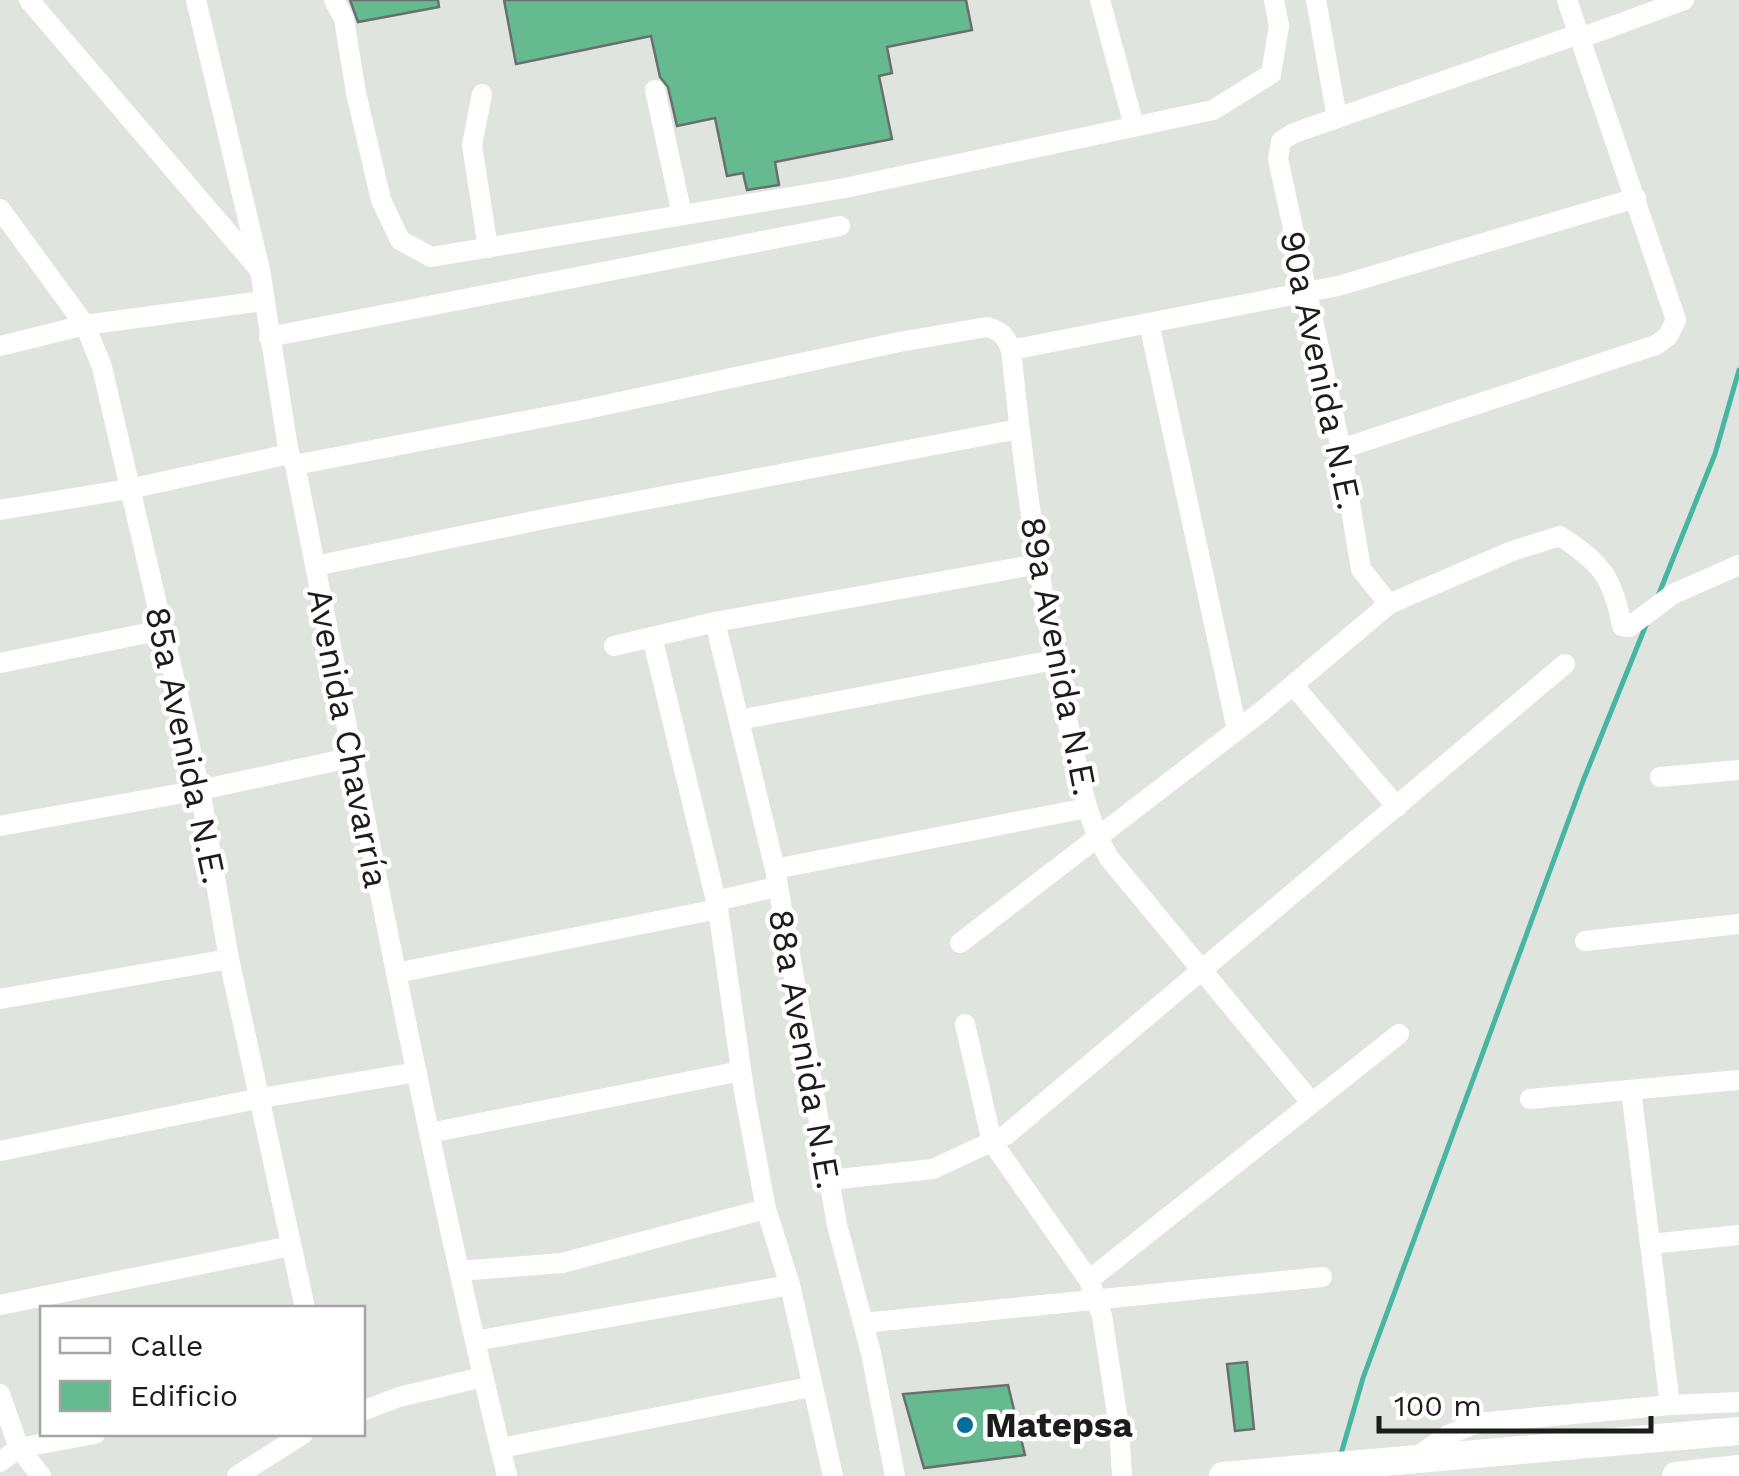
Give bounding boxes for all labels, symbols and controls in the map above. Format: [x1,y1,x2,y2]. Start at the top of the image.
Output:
street label: 90a Avenida N.E. [1271,227,1371,513]
street label: 89a Avenida N.E. [1011,513,1107,799]
street label: Avenida Chavarría [298,585,398,891]
street label: 85a Avenida N.E. [136,603,236,887]
street label: 88a Avenida N.E. [760,906,850,1192]
legend [40,1306,365,1436]
text: Calle [130,1328,203,1363]
scale bar [1379,1371,1652,1433]
text: Edificio [130,1378,238,1413]
text: 100 m [1394,1388,1482,1423]
place label: Matepsa [985,1404,1133,1446]
marker: Matepsa [954,1414,976,1436]

